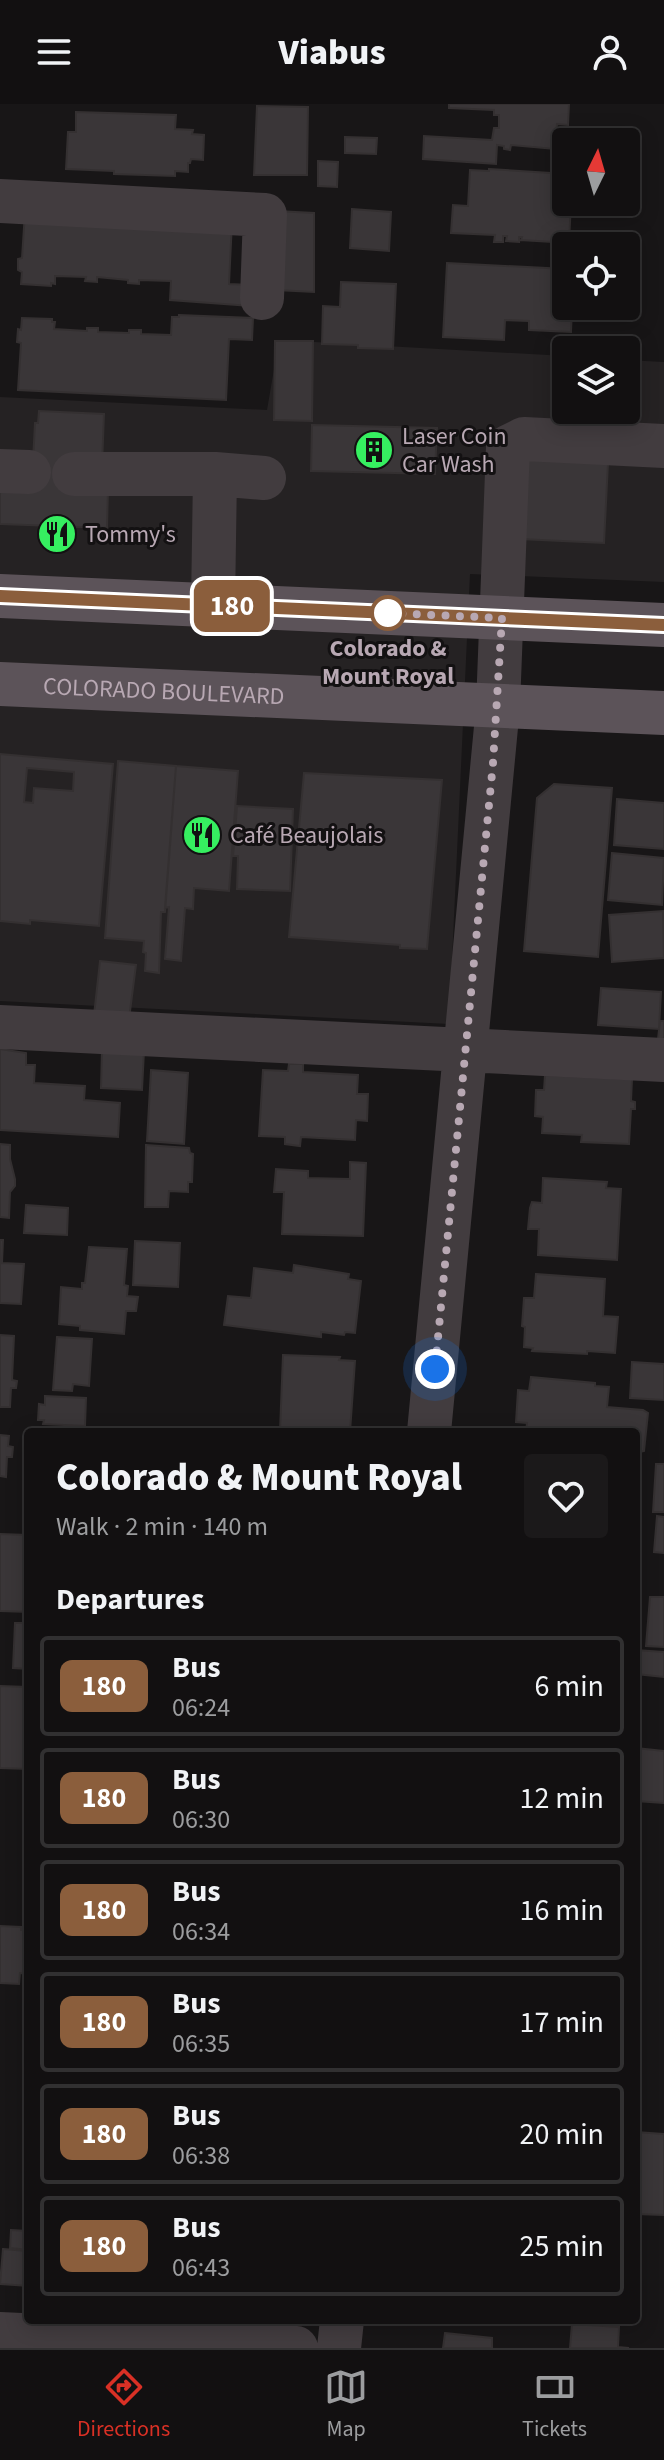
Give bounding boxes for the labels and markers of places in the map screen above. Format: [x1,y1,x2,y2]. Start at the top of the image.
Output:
place label: Laser Coin Car Wash [402,419,507,482]
building icon: Laser Coin Car Wash [353,429,395,471]
restaurant icon: Tommy's [36,513,78,555]
place label: Tommy's [85,517,176,552]
marker: Colorado & Mount Royal [371,596,405,630]
place label: Colorado & Mount Royal [322,631,454,694]
restaurant icon: Café Beaujolais [181,814,223,856]
place label: Café Beaujolais [230,818,383,853]

